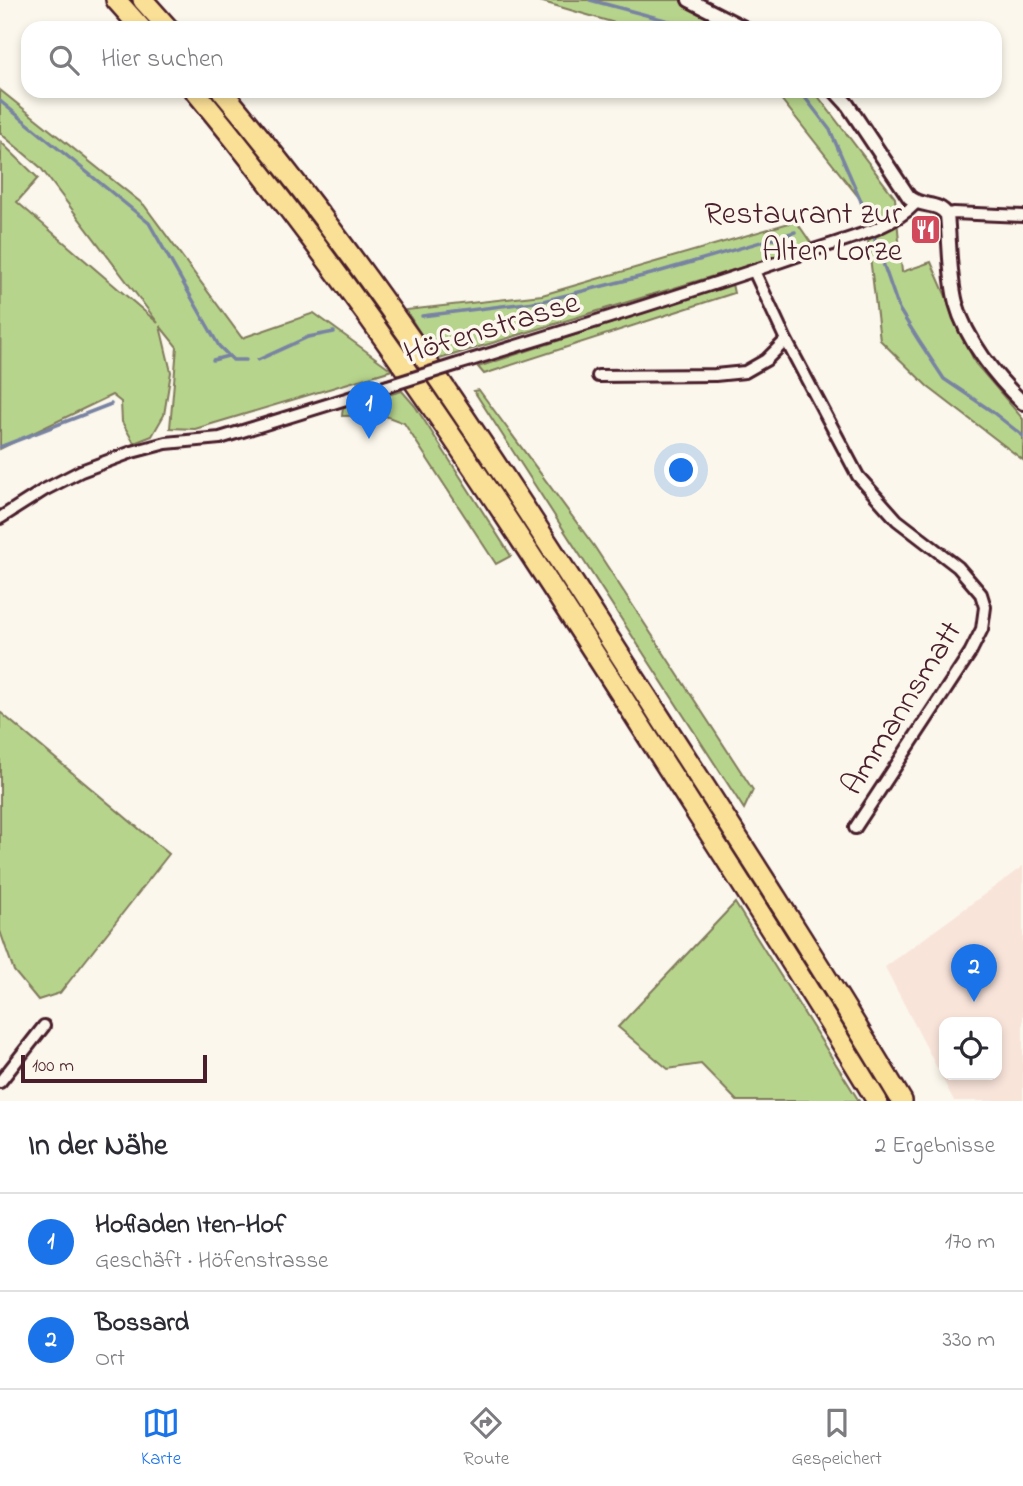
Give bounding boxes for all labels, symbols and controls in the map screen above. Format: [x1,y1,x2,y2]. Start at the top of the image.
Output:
search box [21,21,1002,98]
icon: search [45,41,83,79]
text: Hier suchen [101,41,223,79]
place label: Restaurant zur Alten Lorze [704,192,903,276]
restaurant icon: Restaurant zur Alten Lorze [908,213,942,247]
street label: Höfenstrasse [398,280,586,378]
pin: 1 [346,381,392,439]
your location [664,453,698,487]
street label: Ammannsmatt [831,612,976,805]
pin: 2 [951,944,997,1002]
map controls [939,1017,1002,1080]
button: locate [939,1017,1002,1080]
scale bar [21,1052,206,1084]
text: 100 m [32,1053,74,1080]
text: In der Nähe [28,1125,168,1169]
text: 2 Ergebnisse [875,1130,995,1163]
text: Hofladen Iten-Hof [95,1207,286,1245]
text: 1 [47,1226,55,1259]
text: 170 m [945,1226,995,1259]
text: Geschäft · Höfenstrasse [95,1245,328,1278]
text: Bossard [95,1305,189,1343]
text: 2 [45,1324,57,1357]
text: 330 m [942,1324,995,1357]
text: Ort [95,1343,125,1376]
tab: Karte [141,1404,181,1473]
tab: Route [463,1404,509,1473]
tab: Gespeichert [791,1404,882,1473]

